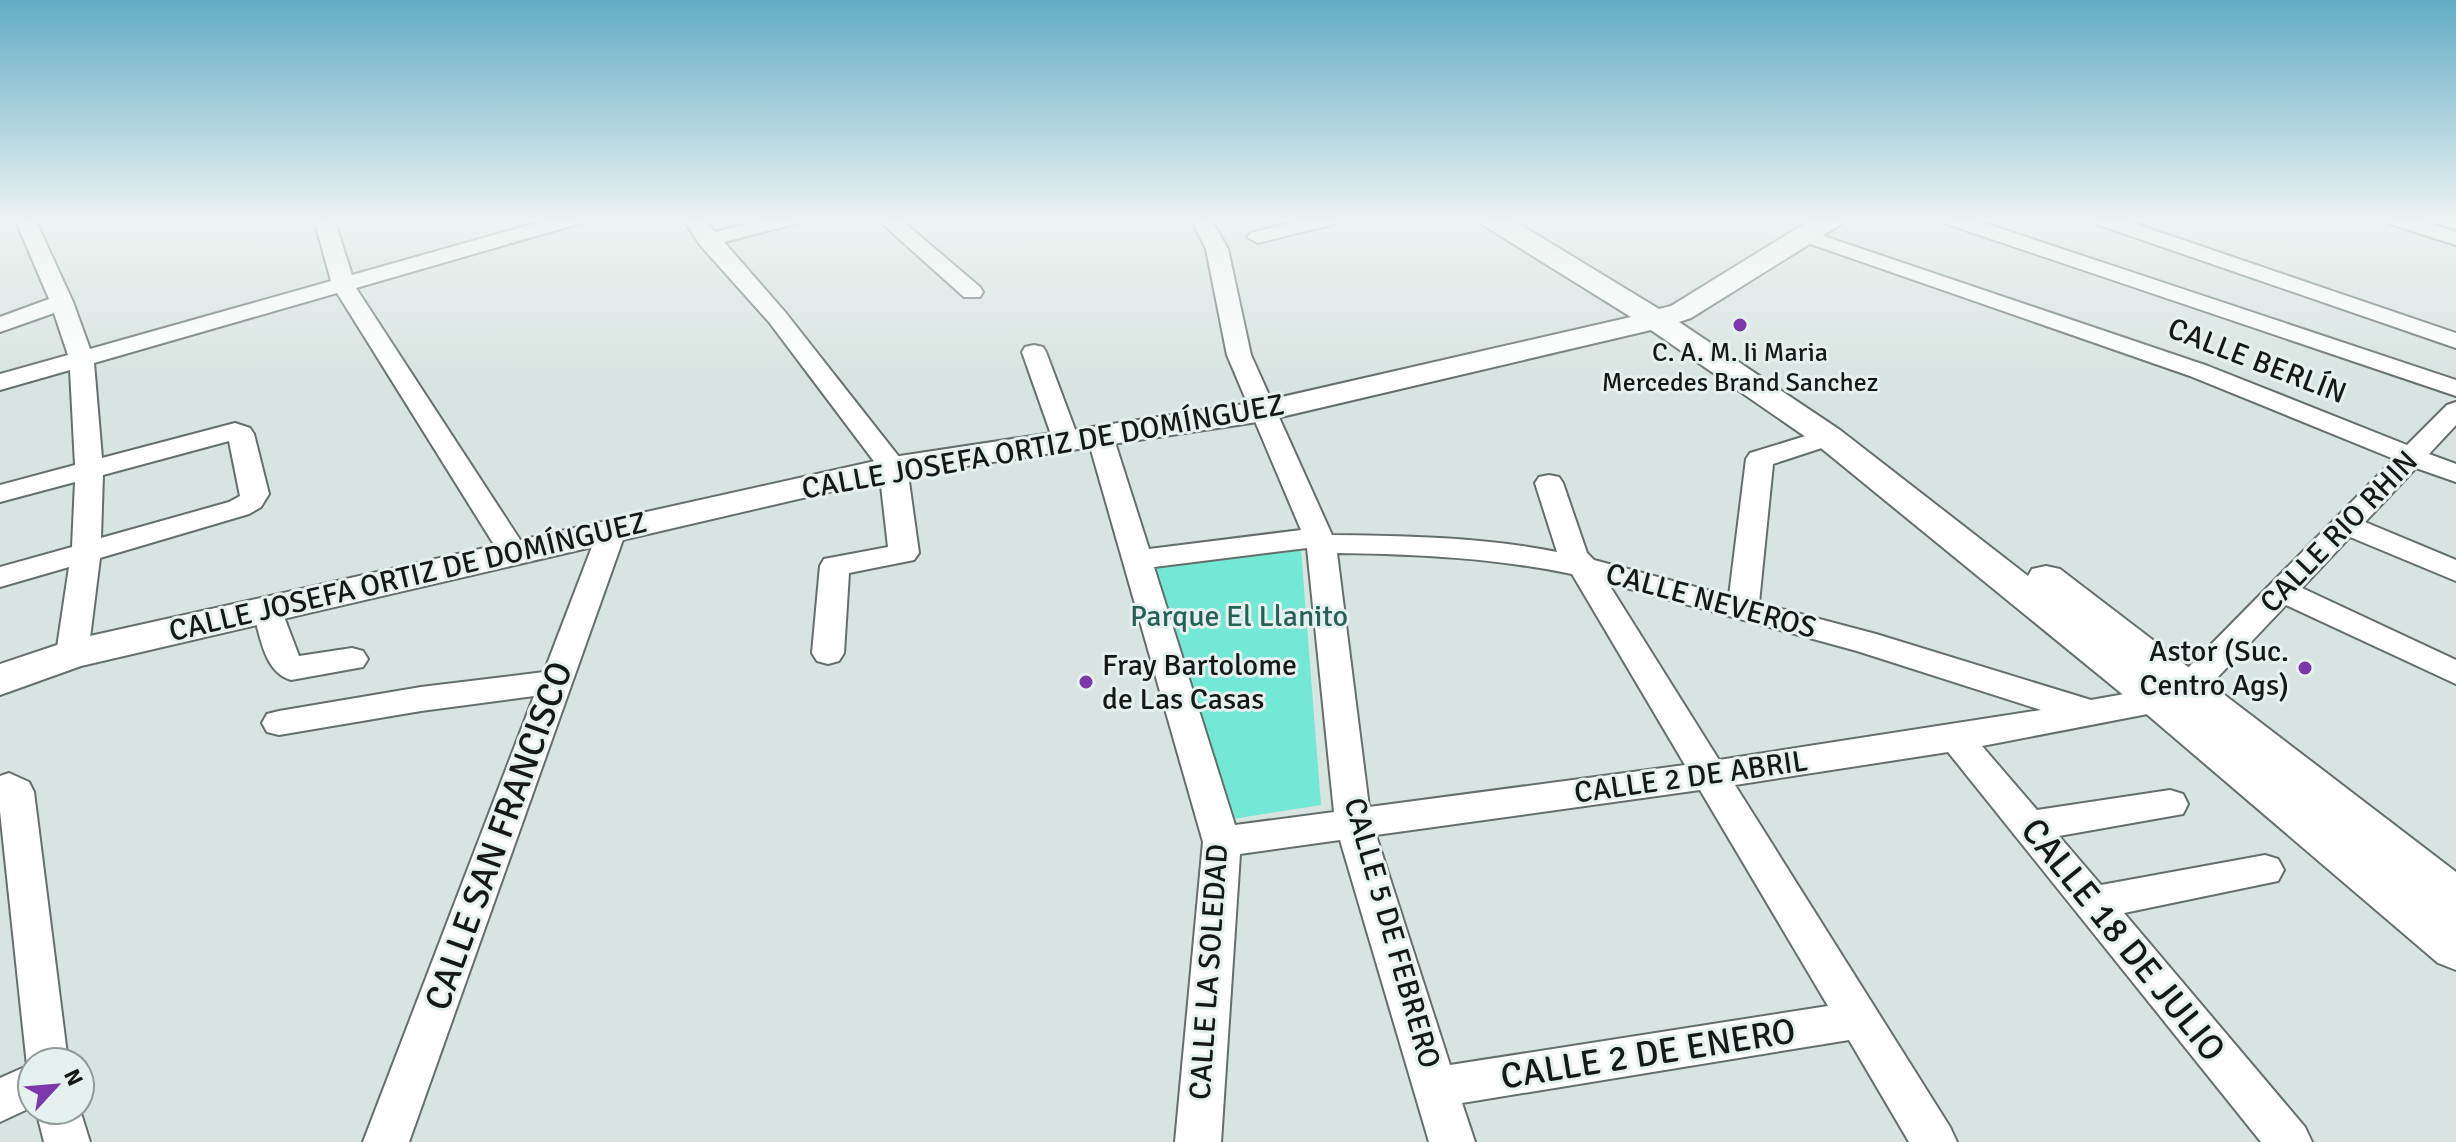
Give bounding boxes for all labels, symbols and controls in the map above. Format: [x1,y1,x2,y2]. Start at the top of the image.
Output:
street label: CALLE BERLÍN [2162,310,2352,412]
marker: C. A. M. Ii Maria Mercedes Brand Sanchez [1731,316,1749,334]
place label: C. A. M. Ii Maria Mercedes Brand Sanchez [1602,337,1878,399]
street label: CALLE JOSEFA ORTIZ DE DOMÍNGUEZ [799,386,1287,508]
street label: CALLE RIO RHIN [2252,443,2426,621]
street label: CALLE JOSEFA ORTIZ DE DOMÍNGUEZ [165,504,651,650]
street label: CALLE NEVEROS [1602,555,1820,647]
park label: Parque El Llanito [1130,598,1348,635]
place label: Astor (Suc. Centro Ags) [2140,633,2289,704]
place label: Fray Bartolome de Las Casas [1102,647,1297,718]
street label: CALLE SAN FRANCISCO [415,656,583,1016]
marker: Astor (Suc. Centro Ags) [2296,659,2314,677]
marker: Fray Bartolome de Las Casas [1077,673,1095,691]
street label: CALLE 2 DE ABRIL [1572,742,1810,812]
street label: CALLE 5 DE FEBRERO [1336,793,1448,1073]
street label: CALLE 18 DE JULIO [2011,809,2235,1071]
street label: CALLE LA SOLEDAD [1182,843,1236,1101]
street label: CALLE 2 DE ENERO [1497,1008,1799,1100]
north arrow [16,1046,96,1126]
text: N [58,1065,89,1090]

